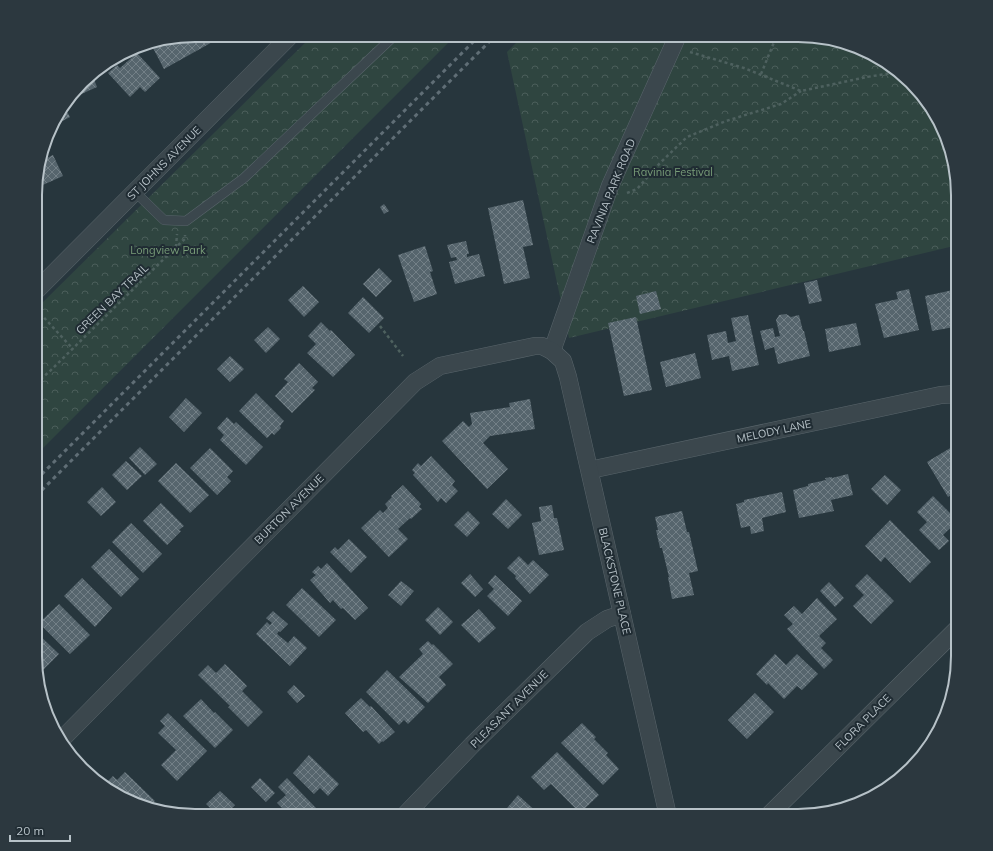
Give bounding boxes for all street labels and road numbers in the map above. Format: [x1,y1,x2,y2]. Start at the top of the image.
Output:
street label: ST JOHNS AVENUE [124,123,204,203]
street label: RAVINIA PARK ROAD [584,137,638,245]
street label: GREEN BAY TRAIL [73,261,151,337]
street label: MELODY LANE [735,416,813,446]
street label: BURTON AVENUE [251,471,327,547]
street label: BLACKSTONE PLACE [596,526,634,636]
street label: PLEASANT AVENUE [467,667,551,751]
street label: FLORA PLACE [832,691,894,753]

